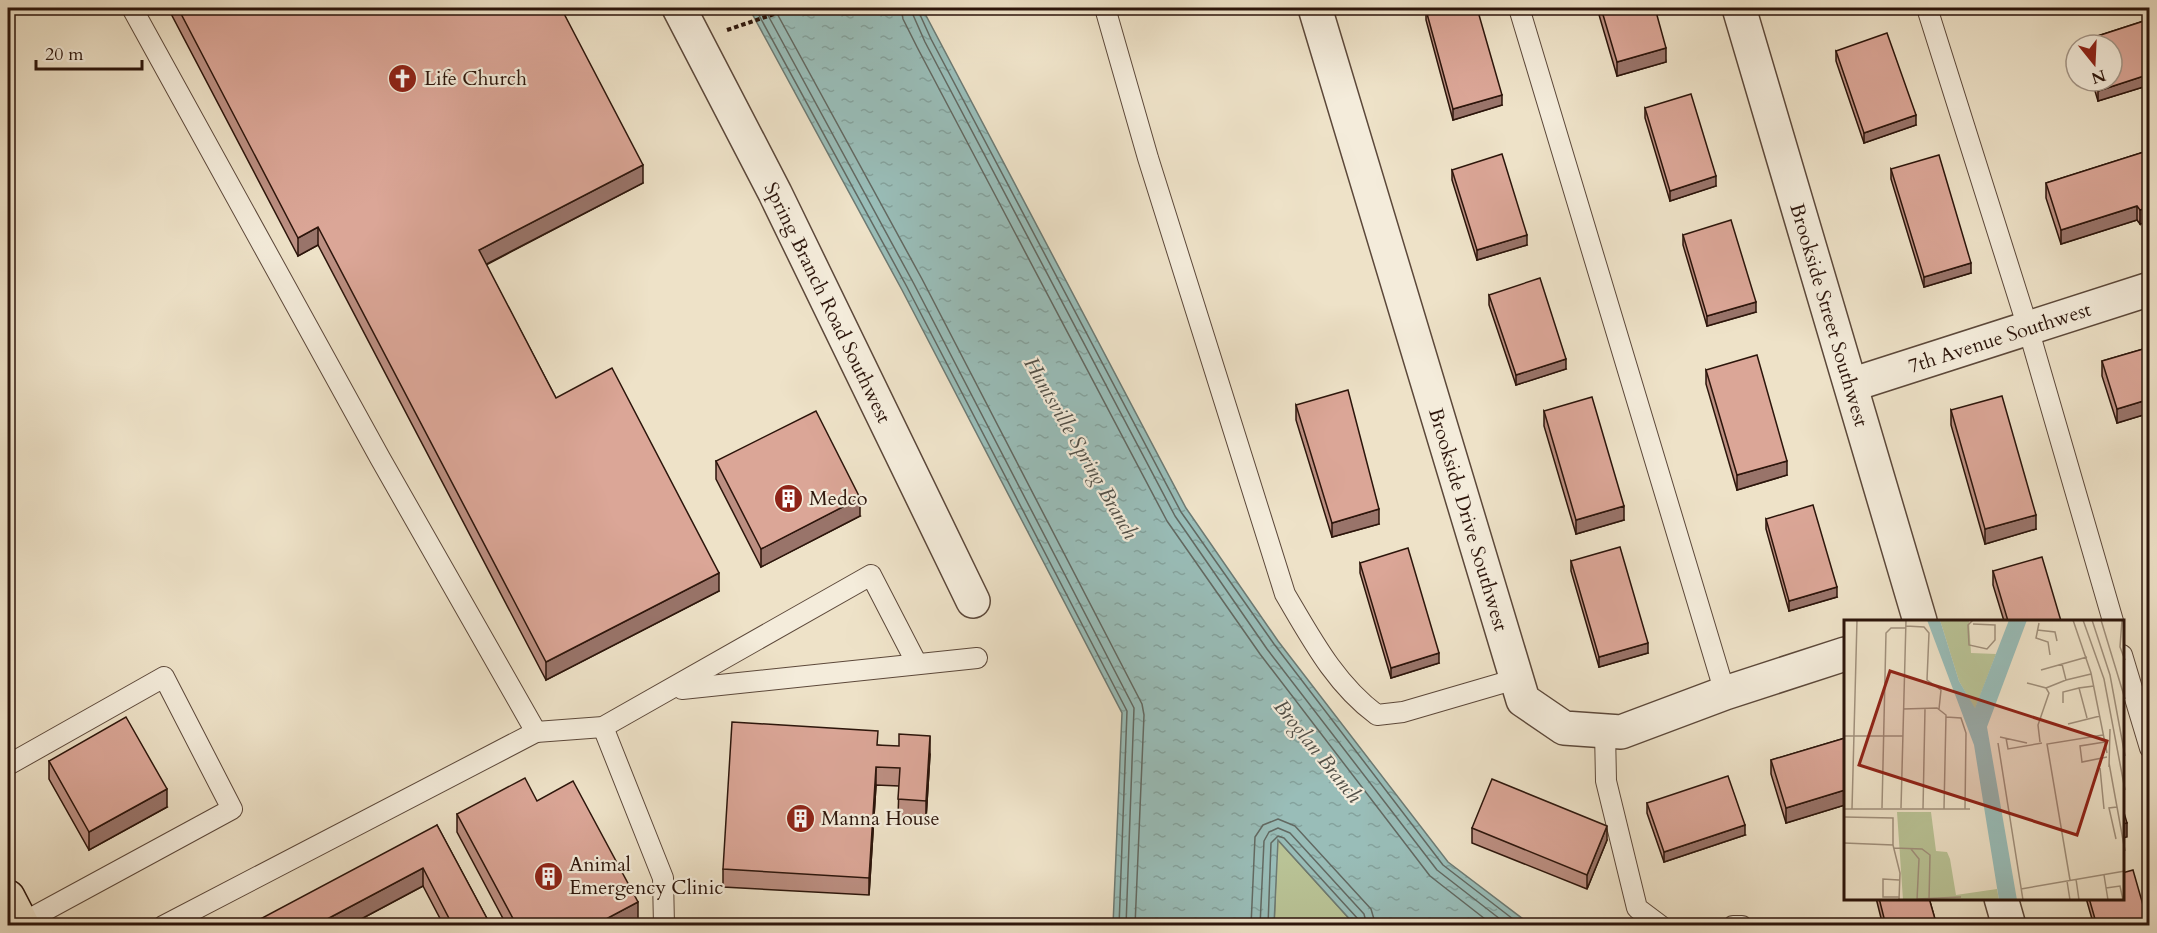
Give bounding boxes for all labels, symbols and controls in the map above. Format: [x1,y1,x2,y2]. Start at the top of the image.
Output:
scale bar [36,33,142,71]
north arrow [2064,33,2124,93]
text: 20 m [45,42,84,67]
church icon: Life Church [387,62,419,94]
text: N [2088,64,2108,89]
place label: Life Church [424,65,527,92]
street label: Spring Branch Road Southwest [758,177,898,428]
street label: Brookside Street Southwest [1783,200,1875,431]
street label: 7th Avenue Southwest [1905,296,2095,380]
water label: Huntsville Spring Branch [1017,352,1145,545]
street label: Brookside Drive Southwest [1422,405,1515,635]
building icon: Medco [772,482,804,514]
place label: Medco [809,485,868,512]
inset map [1844,620,2124,900]
water label: Broglan Branch [1267,693,1368,809]
building icon: Manna House [784,802,816,834]
place label: Manna House [821,805,940,832]
place label: Animal Emergency Clinic [569,851,723,901]
building icon: Animal Emergency Clinic [532,860,564,892]

